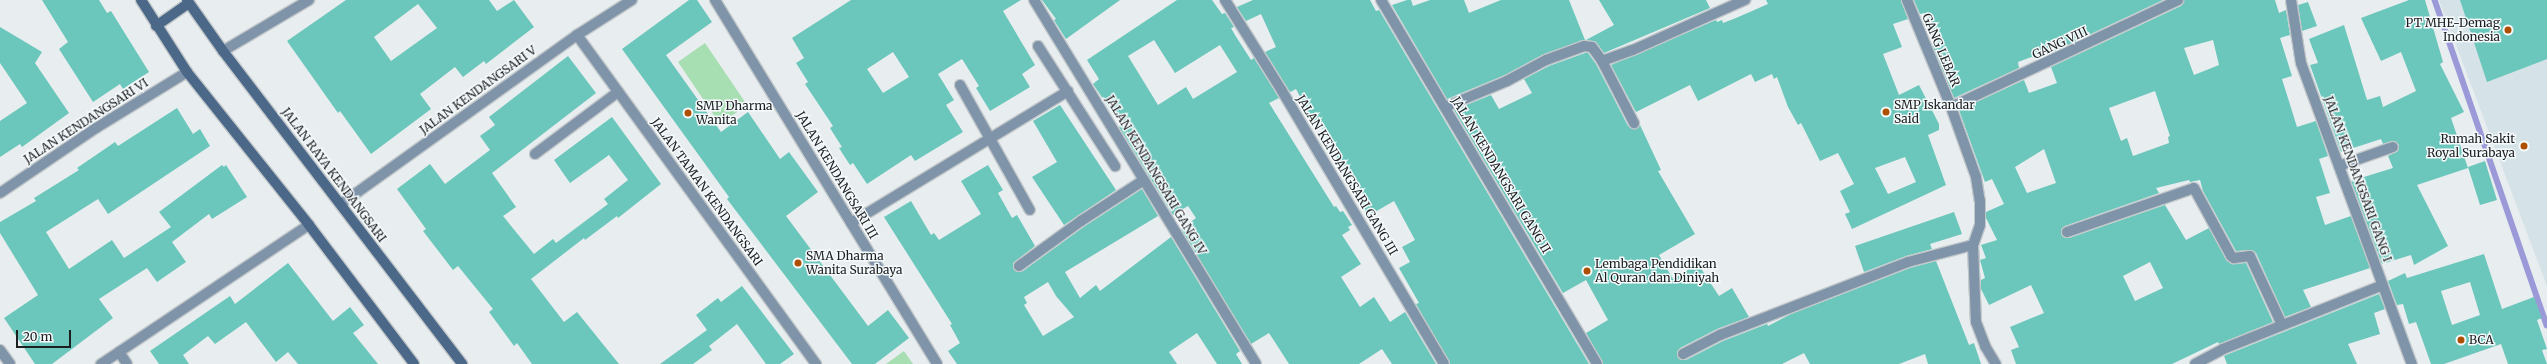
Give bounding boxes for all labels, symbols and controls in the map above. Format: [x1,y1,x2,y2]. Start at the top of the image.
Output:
street label: GANG LEBAR [1919,11,1963,89]
place label: PT MHE-Demag Indonesia [2406,16,2500,44]
street label: GANG VIII [2030,24,2090,62]
marker: PT MHE-Demag Indonesia [2503,25,2513,35]
street label: JALAN KENDANGSARI V [417,43,539,137]
street label: JALAN KENDANGSARI VI [21,75,151,167]
street label: JALAN KENDANGSARI GANG III [1293,92,1401,258]
street label: JALAN KENDANGSARI GANG IV [1103,93,1209,257]
street label: JALAN KENDANGSARI GANG II [1449,94,1553,256]
street label: JALAN KENDANGSARI GANG I [2321,94,2395,264]
place label: SMP Iskandar Said [1894,98,1975,126]
place label: SMP Dharma Wanita [696,99,773,127]
street label: JALAN RAYA KENDANGSARI [279,105,389,245]
marker: SMP Iskandar Said [1881,107,1891,117]
marker: SMP Dharma Wanita [683,108,693,118]
street label: JALAN KENDANGSARI III [793,109,881,241]
street label: JALAN TAMAN KENDANGSARI [648,115,766,269]
place label: Rumah Sakit Royal Surabaya [2427,132,2515,160]
marker: Rumah Sakit Royal Surabaya [2518,140,2530,152]
place label: SMA Dharma Wanita Surabaya [806,249,903,277]
place label: Lembaga Pendidikan Al Quran dan Diniyah [1595,257,1719,285]
marker: SMA Dharma Wanita Surabaya [793,258,803,268]
marker: Lembaga Pendidikan Al Quran dan Diniyah [1582,266,1592,276]
scale bar [18,322,73,348]
text: 20 m [23,329,52,344]
place label: BCA [2469,333,2494,347]
marker: BCA [2456,335,2466,345]

